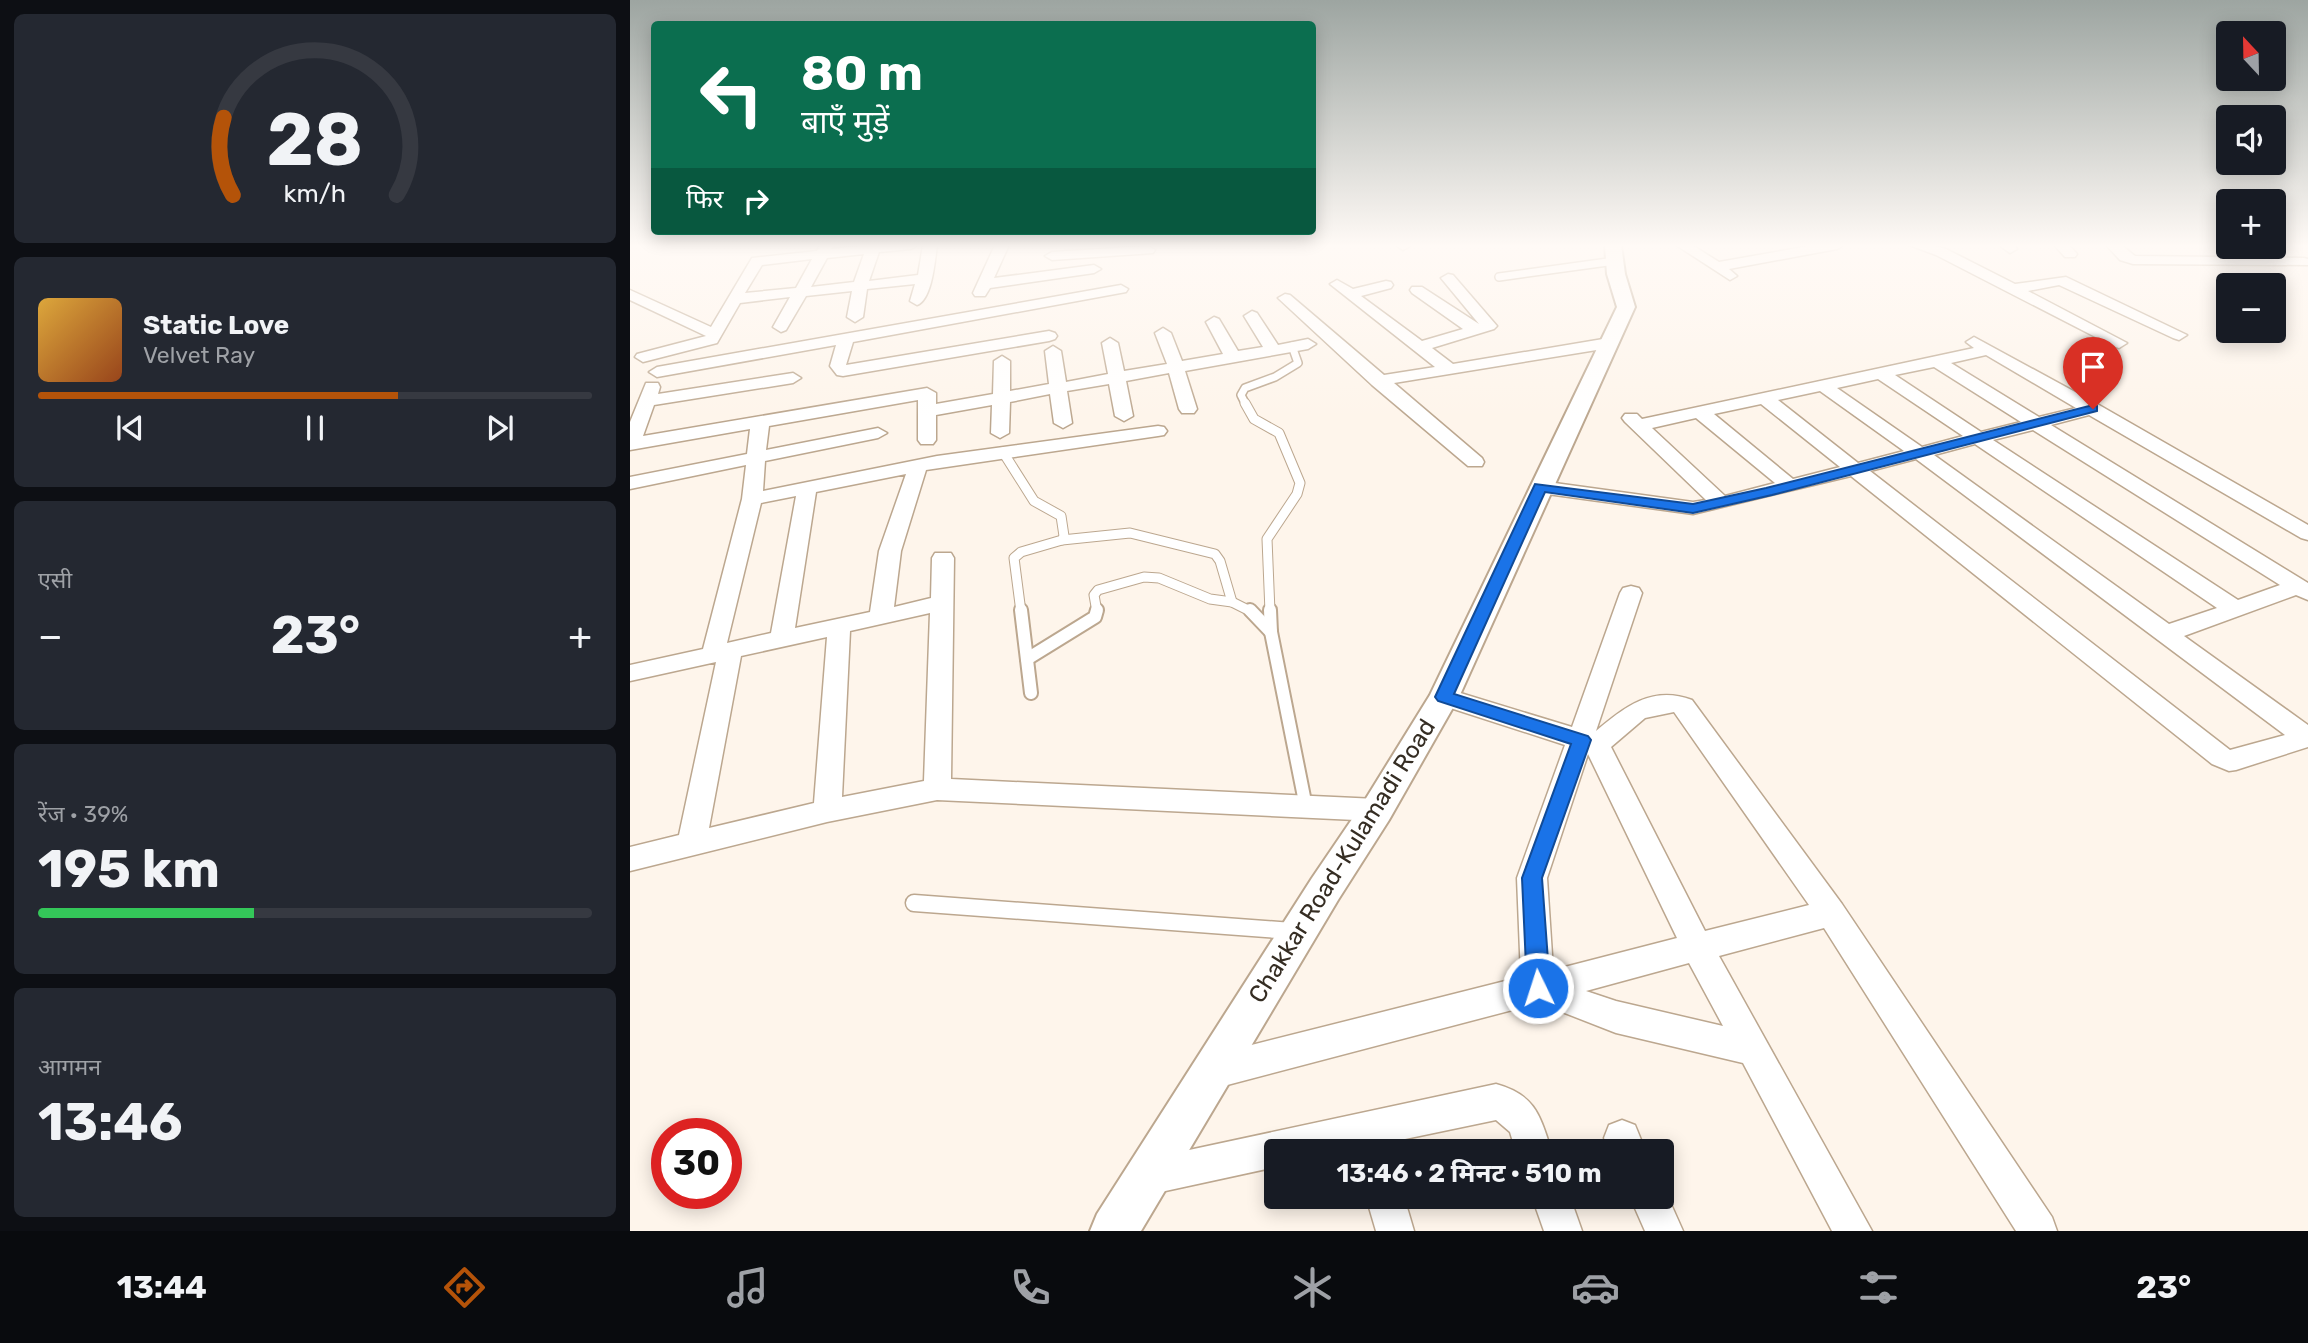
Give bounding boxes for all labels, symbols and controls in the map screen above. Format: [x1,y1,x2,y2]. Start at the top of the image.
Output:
north arrow [2216,21,2286,91]
map controls [2216,21,2286,343]
text: 80 m [801,44,923,102]
icon: left [686,49,777,140]
text: 28 [267,97,363,183]
text: बाएँ मुड़ें [801,103,889,141]
button: sound [2216,105,2286,175]
text: km/h [284,179,346,208]
icon: right [737,182,775,220]
text: फिर [686,184,723,215]
button: + [2216,189,2286,259]
button: − [2216,273,2286,343]
text: Static Love [143,310,289,341]
pin [2063,337,2123,409]
text: Velvet Ray [143,341,255,369]
icon: arrive [2074,348,2112,386]
icon: previous [111,409,149,447]
icon: pause [296,409,334,447]
icon: next [481,409,519,447]
text: एसी [38,566,72,594]
text: 23° [271,604,360,666]
text: − [38,613,63,659]
text: + [568,613,592,659]
street label: Chakkar Road-Kulamadi Road [1243,714,1441,1008]
text: रेंज · 39% [38,800,128,828]
text: 195 km [38,838,220,900]
position arrow [1501,951,1575,1025]
text: आगमन [38,1053,101,1081]
text: 13:46 [38,1091,183,1153]
speed limit sign: 30 [651,1118,742,1209]
text: 13:46 · 2 मिनट · 510 m [1336,1158,1602,1189]
icon: directions [440,1263,489,1312]
icon: music [723,1263,772,1312]
icon: phone [1006,1263,1055,1312]
icon: climate [1288,1263,1337,1312]
icon: car [1571,1263,1620,1312]
icon: filters [1854,1263,1903,1312]
text: 13:44 [117,1268,207,1306]
text: 23° [2136,1268,2191,1306]

